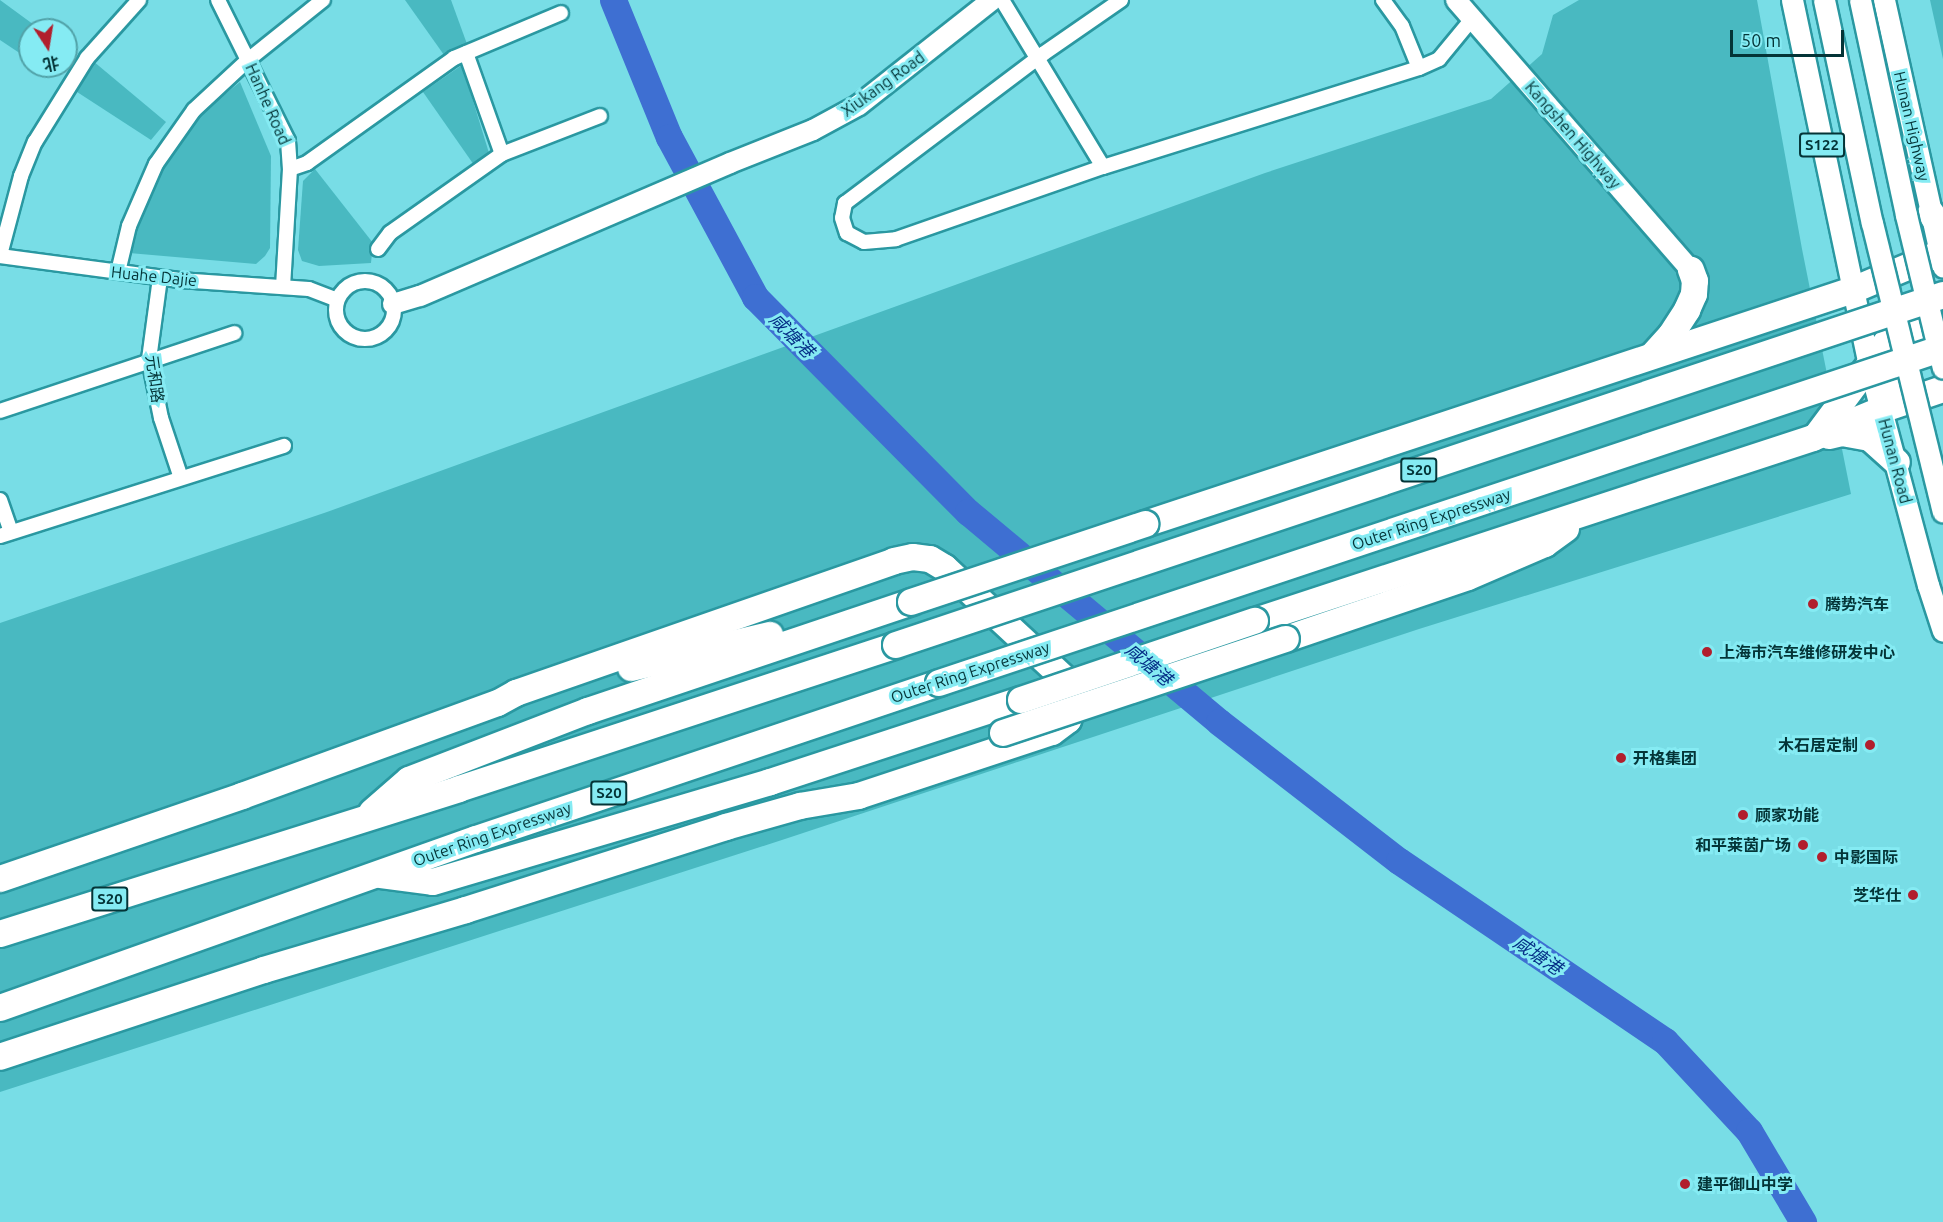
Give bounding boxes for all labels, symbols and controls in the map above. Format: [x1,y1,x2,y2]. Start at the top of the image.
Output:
north arrow [18,18,78,78]
scale bar [1733,18,1847,56]
text: 50 m [1741,30,1781,50]
street label: Xiukang Road [838,47,928,121]
text: 北 [42,53,61,74]
street label: Hanhe Road [242,60,294,148]
street label: Hunan Highway [1890,69,1934,183]
street label: Kangshen Highway [1521,78,1625,192]
road number: S122 [1798,133,1846,157]
street label: Huahe Dajie [110,262,198,290]
water label: 咸塘港 [765,308,819,362]
street label: 元和路 [142,354,168,404]
street label: Hunan Road [1874,416,1916,506]
road number: S20 [1400,458,1438,482]
street label: Outer Ring Expressway [1349,484,1513,554]
place label: 腾势汽车 [1825,594,1889,614]
marker: 腾势汽车 [1806,597,1820,611]
street label: Outer Ring Expressway [888,637,1052,707]
water label: 咸塘港 [1121,638,1177,690]
place label: 上海市汽车维修研发中心 [1719,642,1895,662]
marker: 上海市汽车维修研发中心 [1700,645,1714,659]
place label: 木石居定制 [1778,735,1858,755]
marker: 木石居定制 [1863,738,1877,752]
place label: 开格集团 [1633,748,1697,768]
marker: 开格集团 [1614,751,1628,765]
road number: S20 [590,781,628,805]
street label: Outer Ring Expressway [410,798,574,870]
place label: 顾家功能 [1755,805,1819,825]
marker: 顾家功能 [1736,808,1750,822]
place label: 和平莱茵广场 [1695,835,1791,855]
marker: 和平莱茵广场 [1796,838,1810,852]
place label: 中影国际 [1834,847,1898,867]
marker: 中影国际 [1815,850,1829,864]
place label: 芝华仕 [1853,885,1901,905]
road number: S20 [90,887,130,911]
marker: 芝华仕 [1906,888,1920,902]
water label: 咸塘港 [1510,931,1566,979]
place label: 建平御山中学 [1697,1174,1793,1194]
marker: 建平御山中学 [1678,1177,1692,1191]

